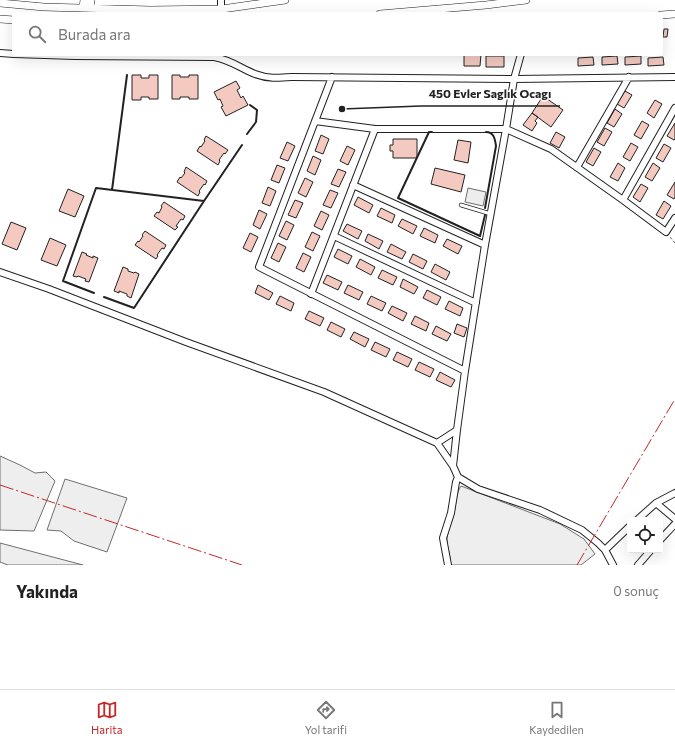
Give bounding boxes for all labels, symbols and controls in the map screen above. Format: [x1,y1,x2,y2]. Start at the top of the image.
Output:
search box [12,12,663,56]
icon: search [26,23,48,45]
text: Burada ara [58,25,131,43]
callout: 450 Evler Saglık Ocagı [421,82,560,106]
text: 450 Evler Saglık Ocagı [429,86,551,100]
map controls [627,517,663,553]
button: locate [627,517,663,553]
text: Yakında [16,581,78,602]
text: 0 sonuç [613,583,659,599]
tab: Harita [91,699,123,736]
tab: Yol tarifi [305,699,347,736]
tab: Kaydedilen [529,699,584,736]

